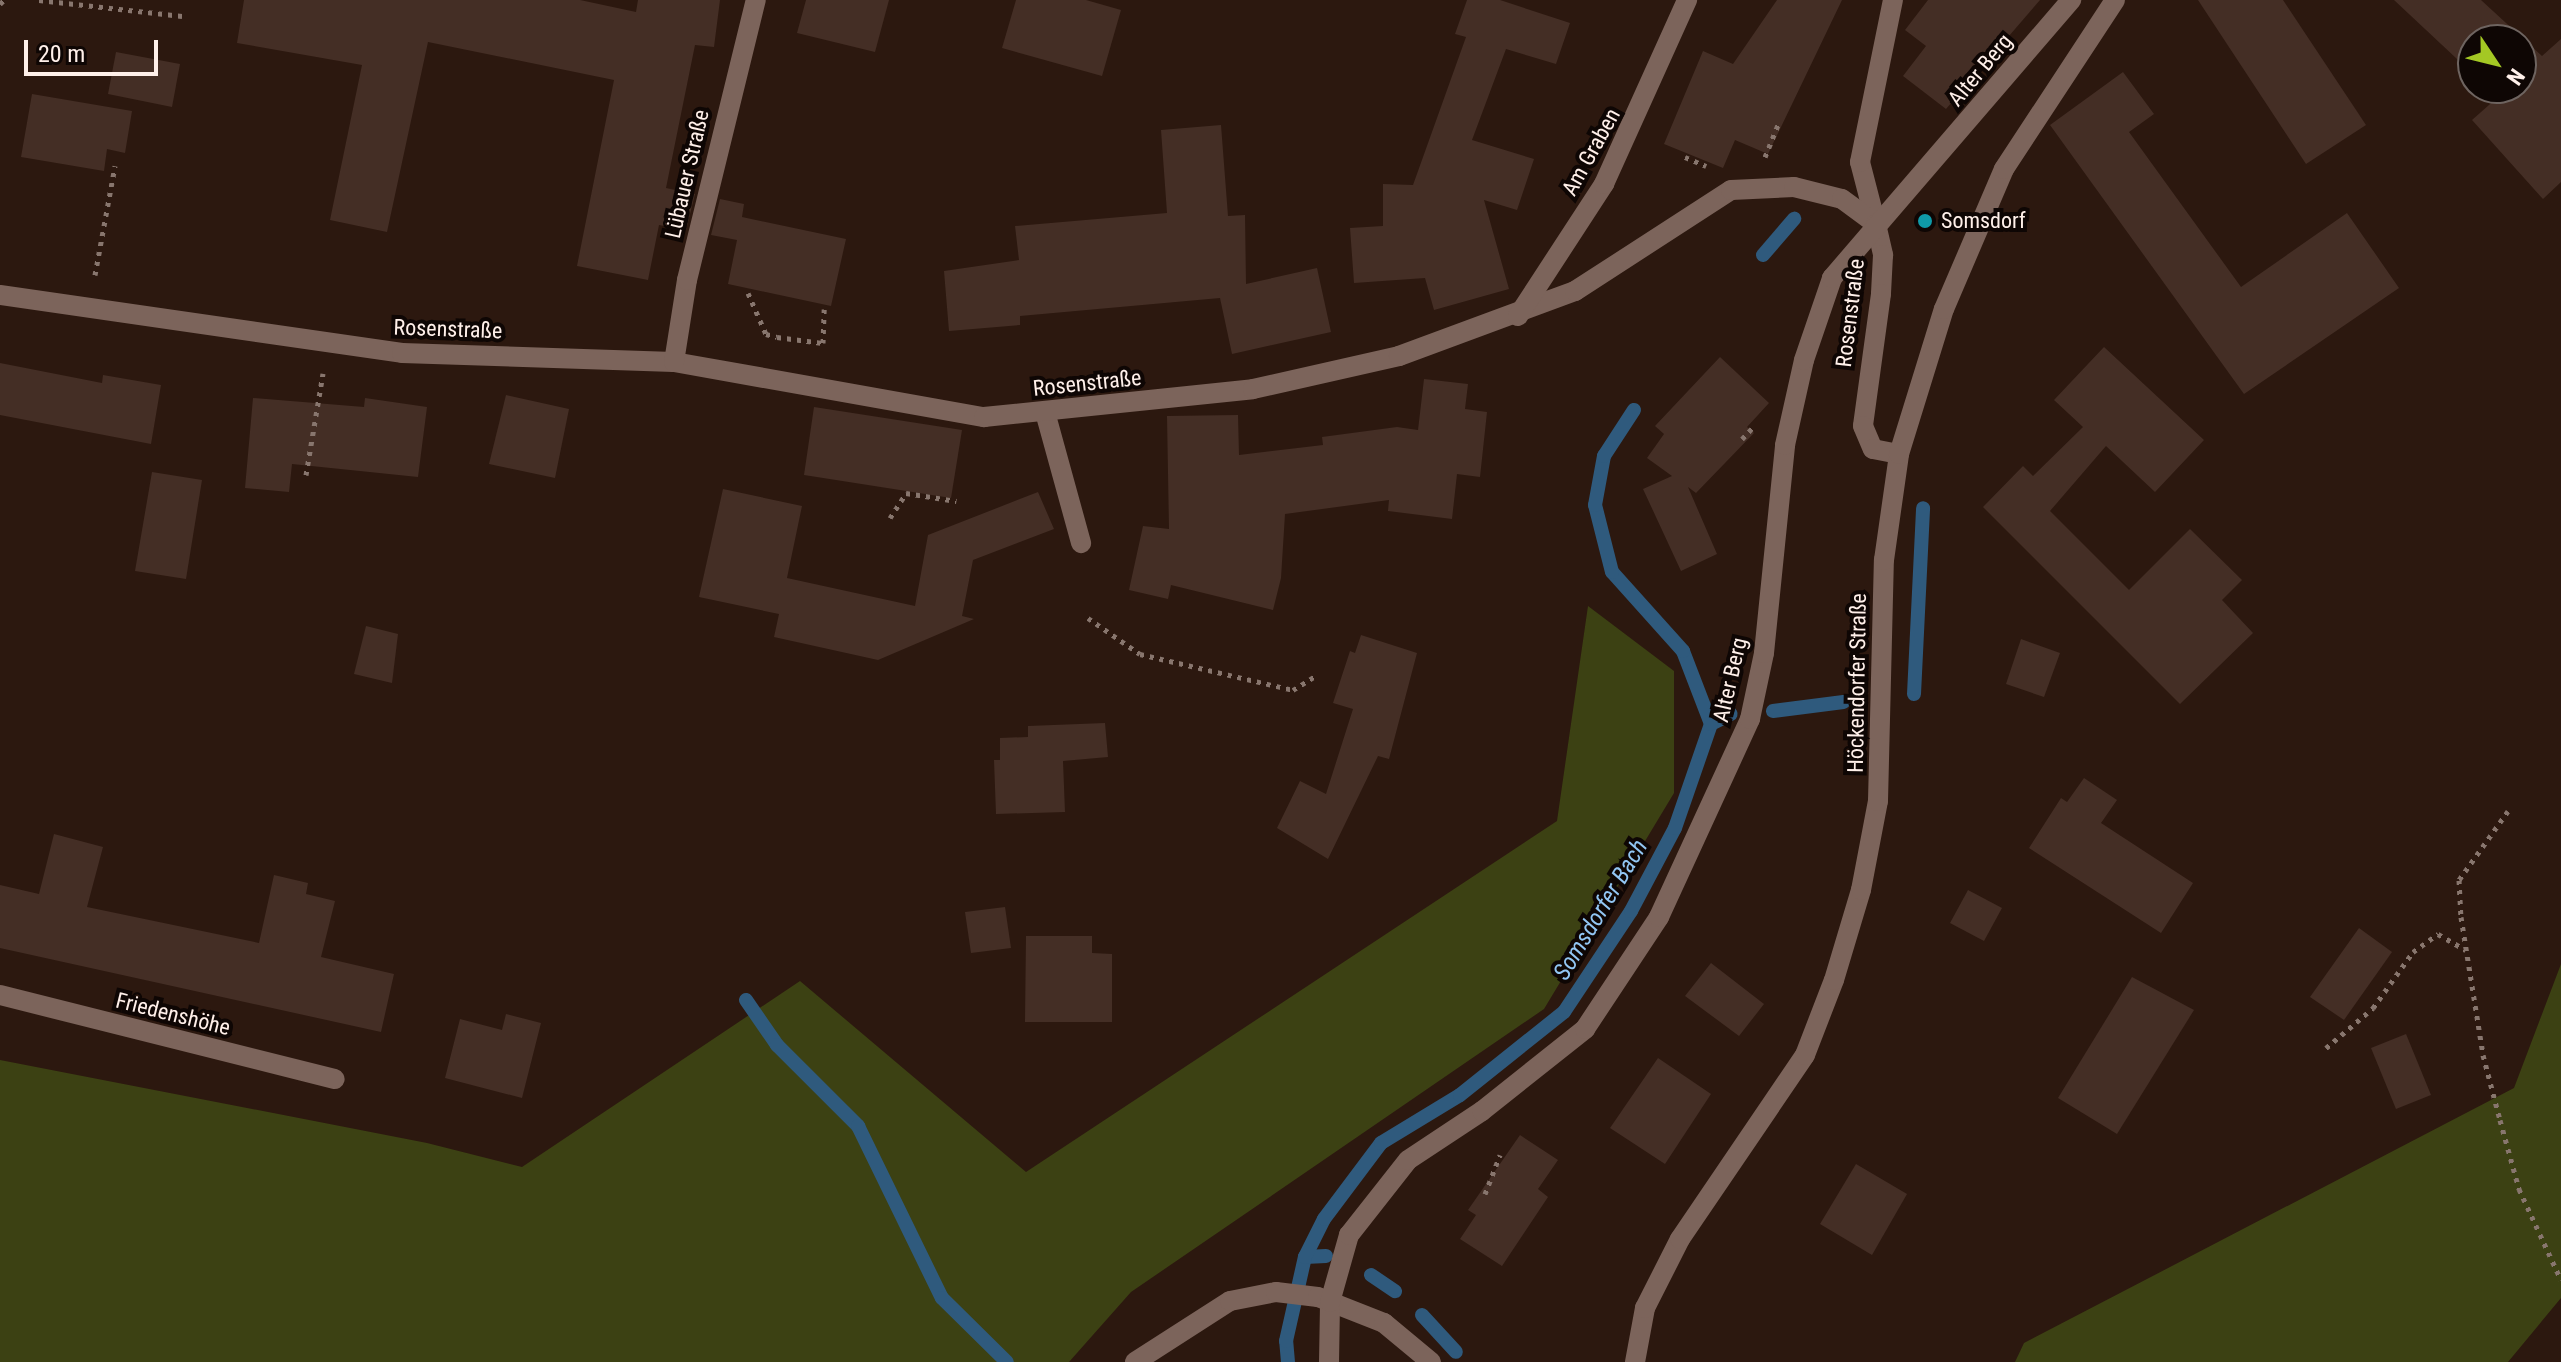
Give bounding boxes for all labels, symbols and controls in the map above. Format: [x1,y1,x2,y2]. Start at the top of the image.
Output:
scale bar [28,24,162,74]
north arrow [2457,24,2537,104]
street label: Alter Berg [1942,29,2018,111]
text: 20 m [38,40,85,68]
text: N [2501,64,2530,90]
street label: Am Graben [1556,104,1626,200]
street label: Lübauer Straße [659,107,715,241]
place label: Somsdorf [1941,208,2026,234]
marker: Somsdorf [1916,212,1934,230]
street label: Rosenstraße [1830,257,1870,369]
street label: Rosenstraße [393,314,503,344]
street label: Rosenstraße [1031,364,1143,402]
street label: Höckendorfer Straße [1842,593,1872,773]
street label: Alter Berg [1707,635,1753,725]
water label: Somsdorfer Bach [1548,835,1654,985]
street label: Friedenshöhe [113,987,233,1041]

